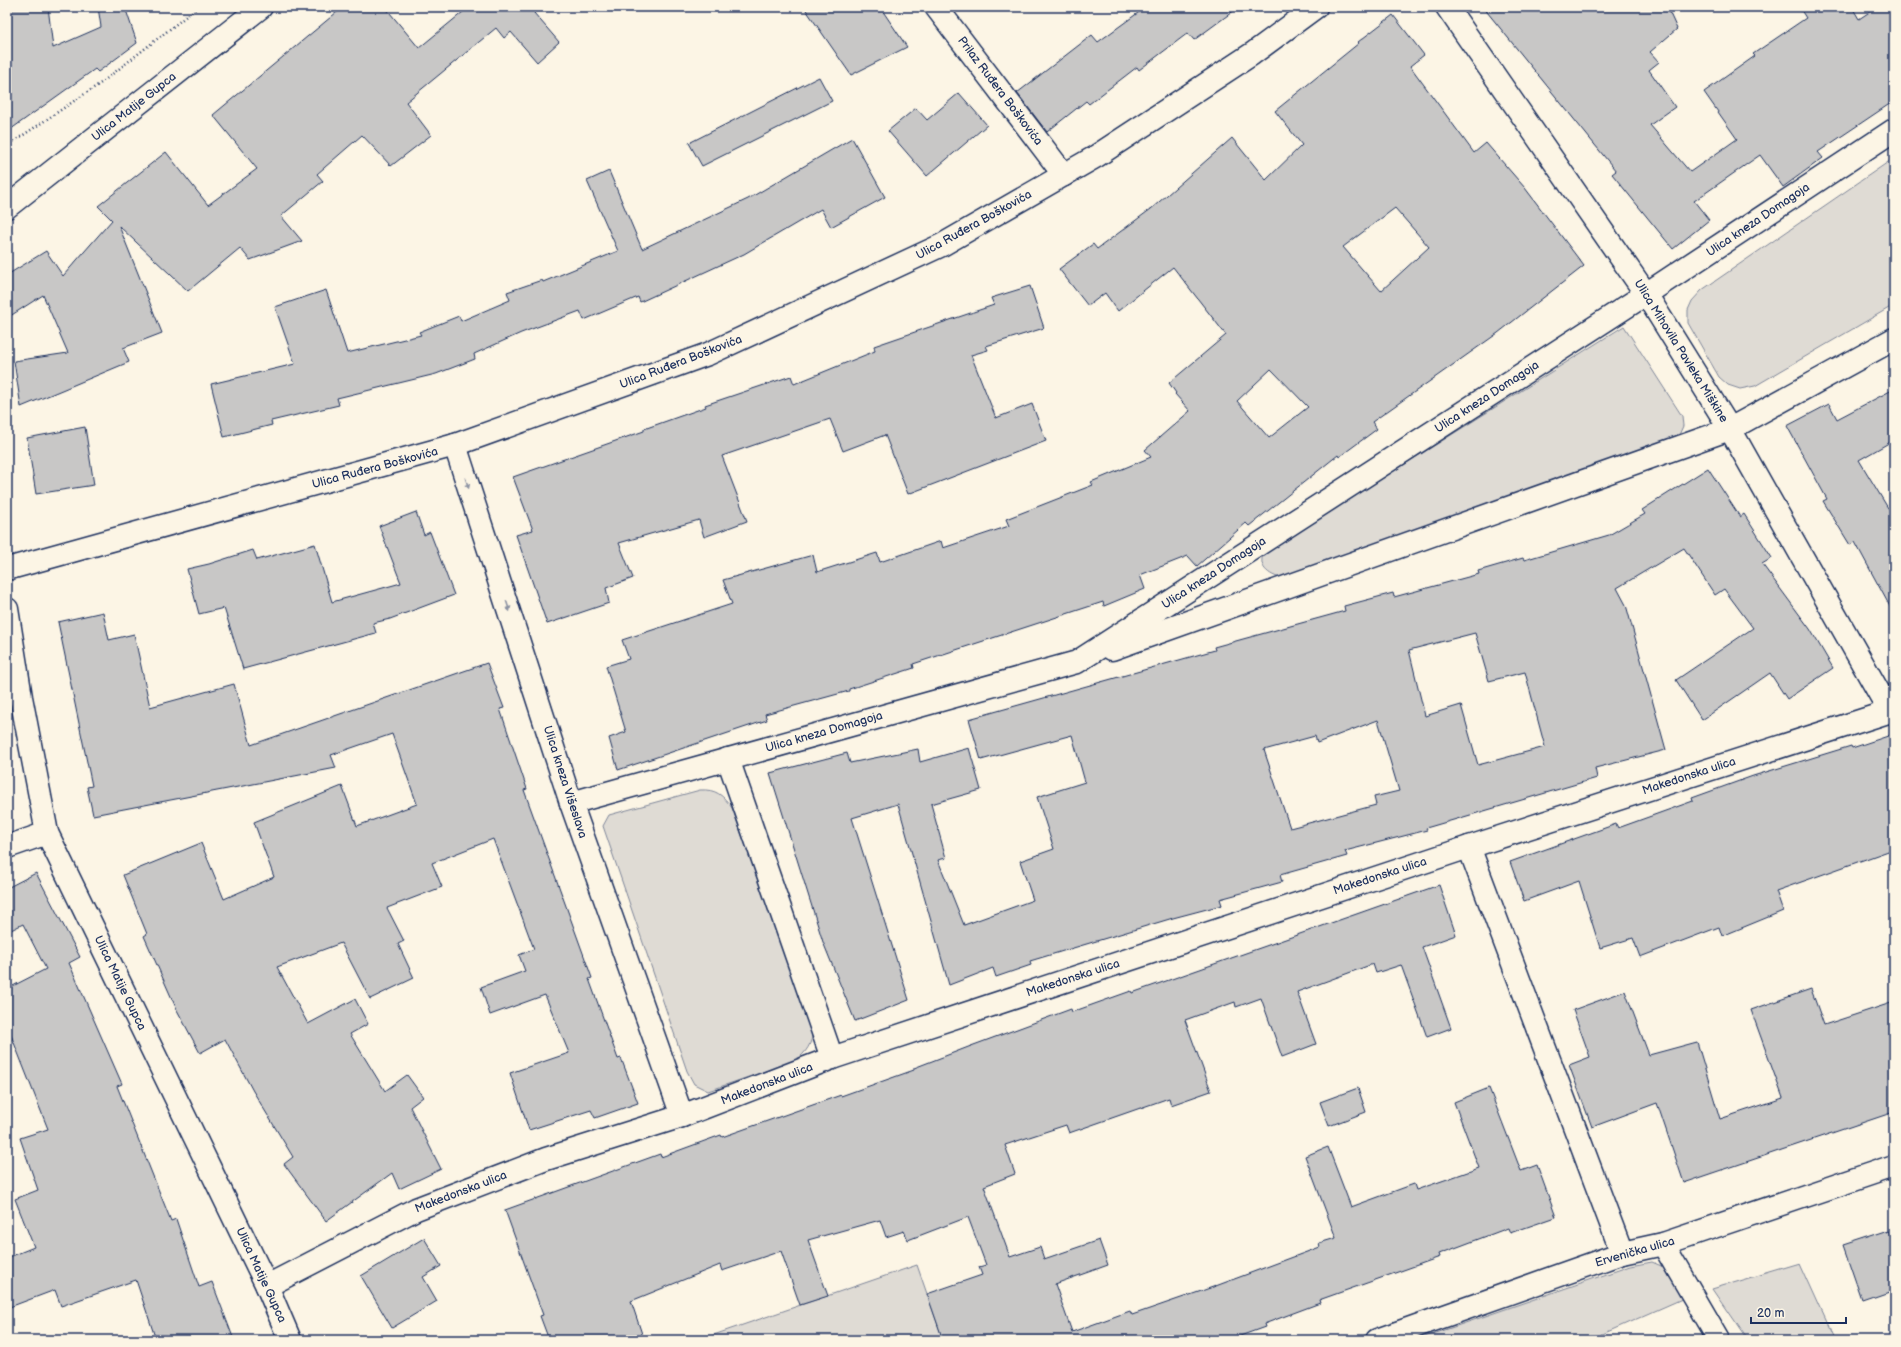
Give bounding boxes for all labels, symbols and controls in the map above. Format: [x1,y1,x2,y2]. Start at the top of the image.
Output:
street label: Prilaz Ruđera Boškovića [954,34,1046,149]
street label: Ulica Matije Gupca [89,69,180,145]
street label: Ulica kneza Domagoja [1704,180,1813,260]
street label: Ulica Ruđera Boškovića [914,187,1035,263]
street label: Ulica Mihovila Pavleka Miškine [1631,277,1731,425]
street label: Ulica Ruđera Boškovića [618,332,745,392]
street label: Ulica kneza Domagoja [1432,358,1542,436]
street label: Ulica Ruđera Boškovića [310,444,440,492]
one-way arrow [465,477,471,489]
street label: Ulica kneza Domagoja [1159,534,1269,612]
one-way arrow [505,601,511,613]
street label: Ulica kneza Domagoja [764,708,885,756]
street label: Ulica kneza Višeslava [540,724,590,840]
street label: Makedonska ulica [1640,754,1738,798]
street label: Makedonska ulica [1331,854,1429,898]
street label: Ulica Matije Gupca [91,933,149,1033]
street label: Makedonska ulica [1024,956,1122,1000]
street label: Makedonska ulica [719,1059,815,1108]
street label: Makedonska ulica [413,1167,509,1216]
street label: Ulica Matije Gupca [232,1225,290,1325]
street label: Ervenička ulica [1593,1233,1677,1271]
scale bar [1751,1299,1846,1325]
text: 20 m [1757,1306,1784,1321]

